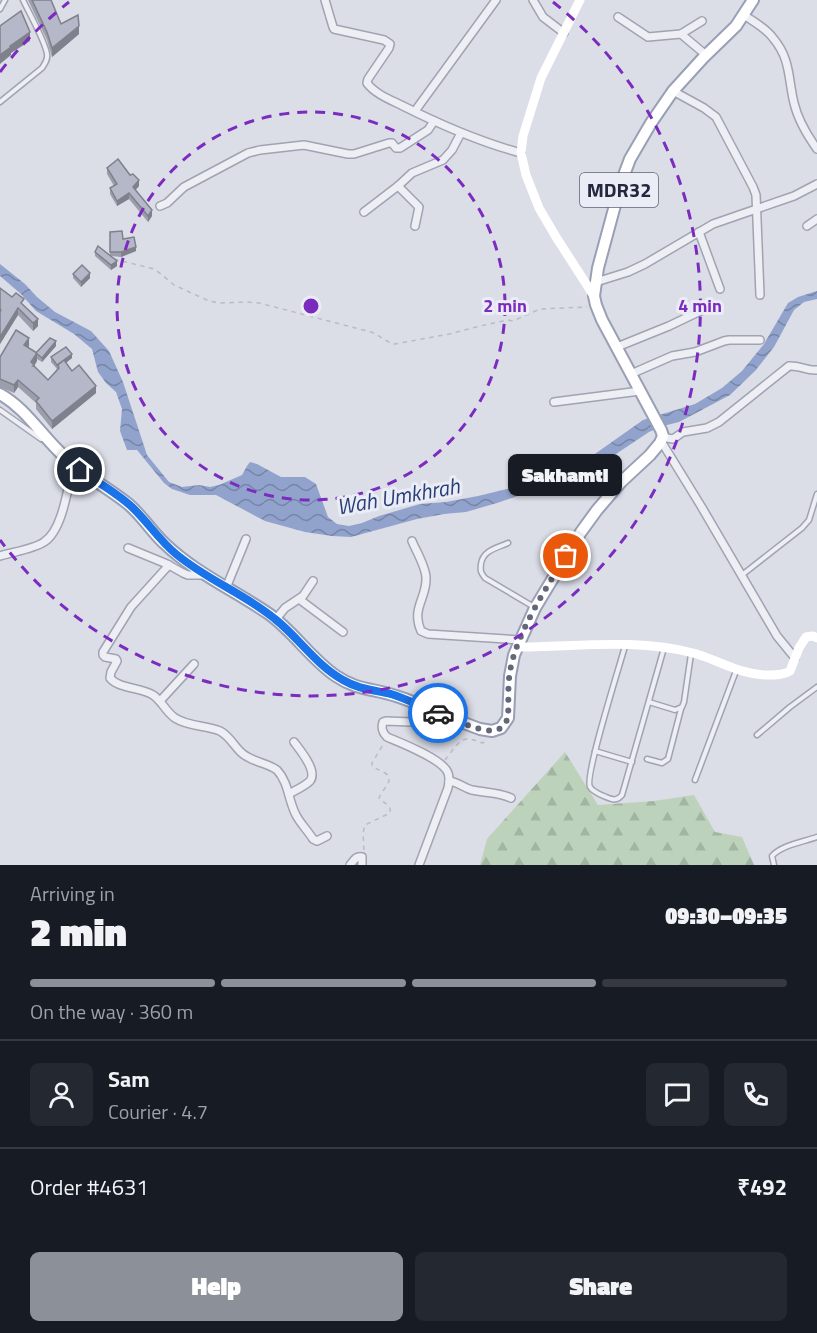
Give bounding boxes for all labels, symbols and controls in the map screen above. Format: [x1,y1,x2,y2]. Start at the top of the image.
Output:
road number: MDR32 [580,173,658,207]
text: 2 min [483,292,527,319]
text: 4 min [678,292,722,319]
centre of rings [301,296,321,316]
pin [54,444,105,495]
icon: home [63,453,96,486]
callout: Sakhamti [509,454,623,496]
text: Sakhamti [522,459,608,490]
water label: Wah Umkhrah [334,468,463,524]
pin [540,530,591,581]
icon: bag [549,539,582,572]
courier [408,683,468,743]
icon: car [422,697,455,730]
text: Arriving in [30,878,115,909]
text: 09:30–09:35 [665,899,787,933]
text: 2 min [30,902,127,961]
text: On the way · 360 m [30,996,193,1027]
text: Sam [108,1062,150,1096]
button: person [30,1063,93,1126]
button: chat [646,1063,709,1126]
button: phone [724,1063,787,1126]
text: Courier · 4.7 [108,1096,208,1127]
text: Order #4631 [30,1170,149,1204]
text: ₹492 [737,1170,787,1204]
button: Help [30,1252,403,1321]
button: Share [415,1252,787,1321]

